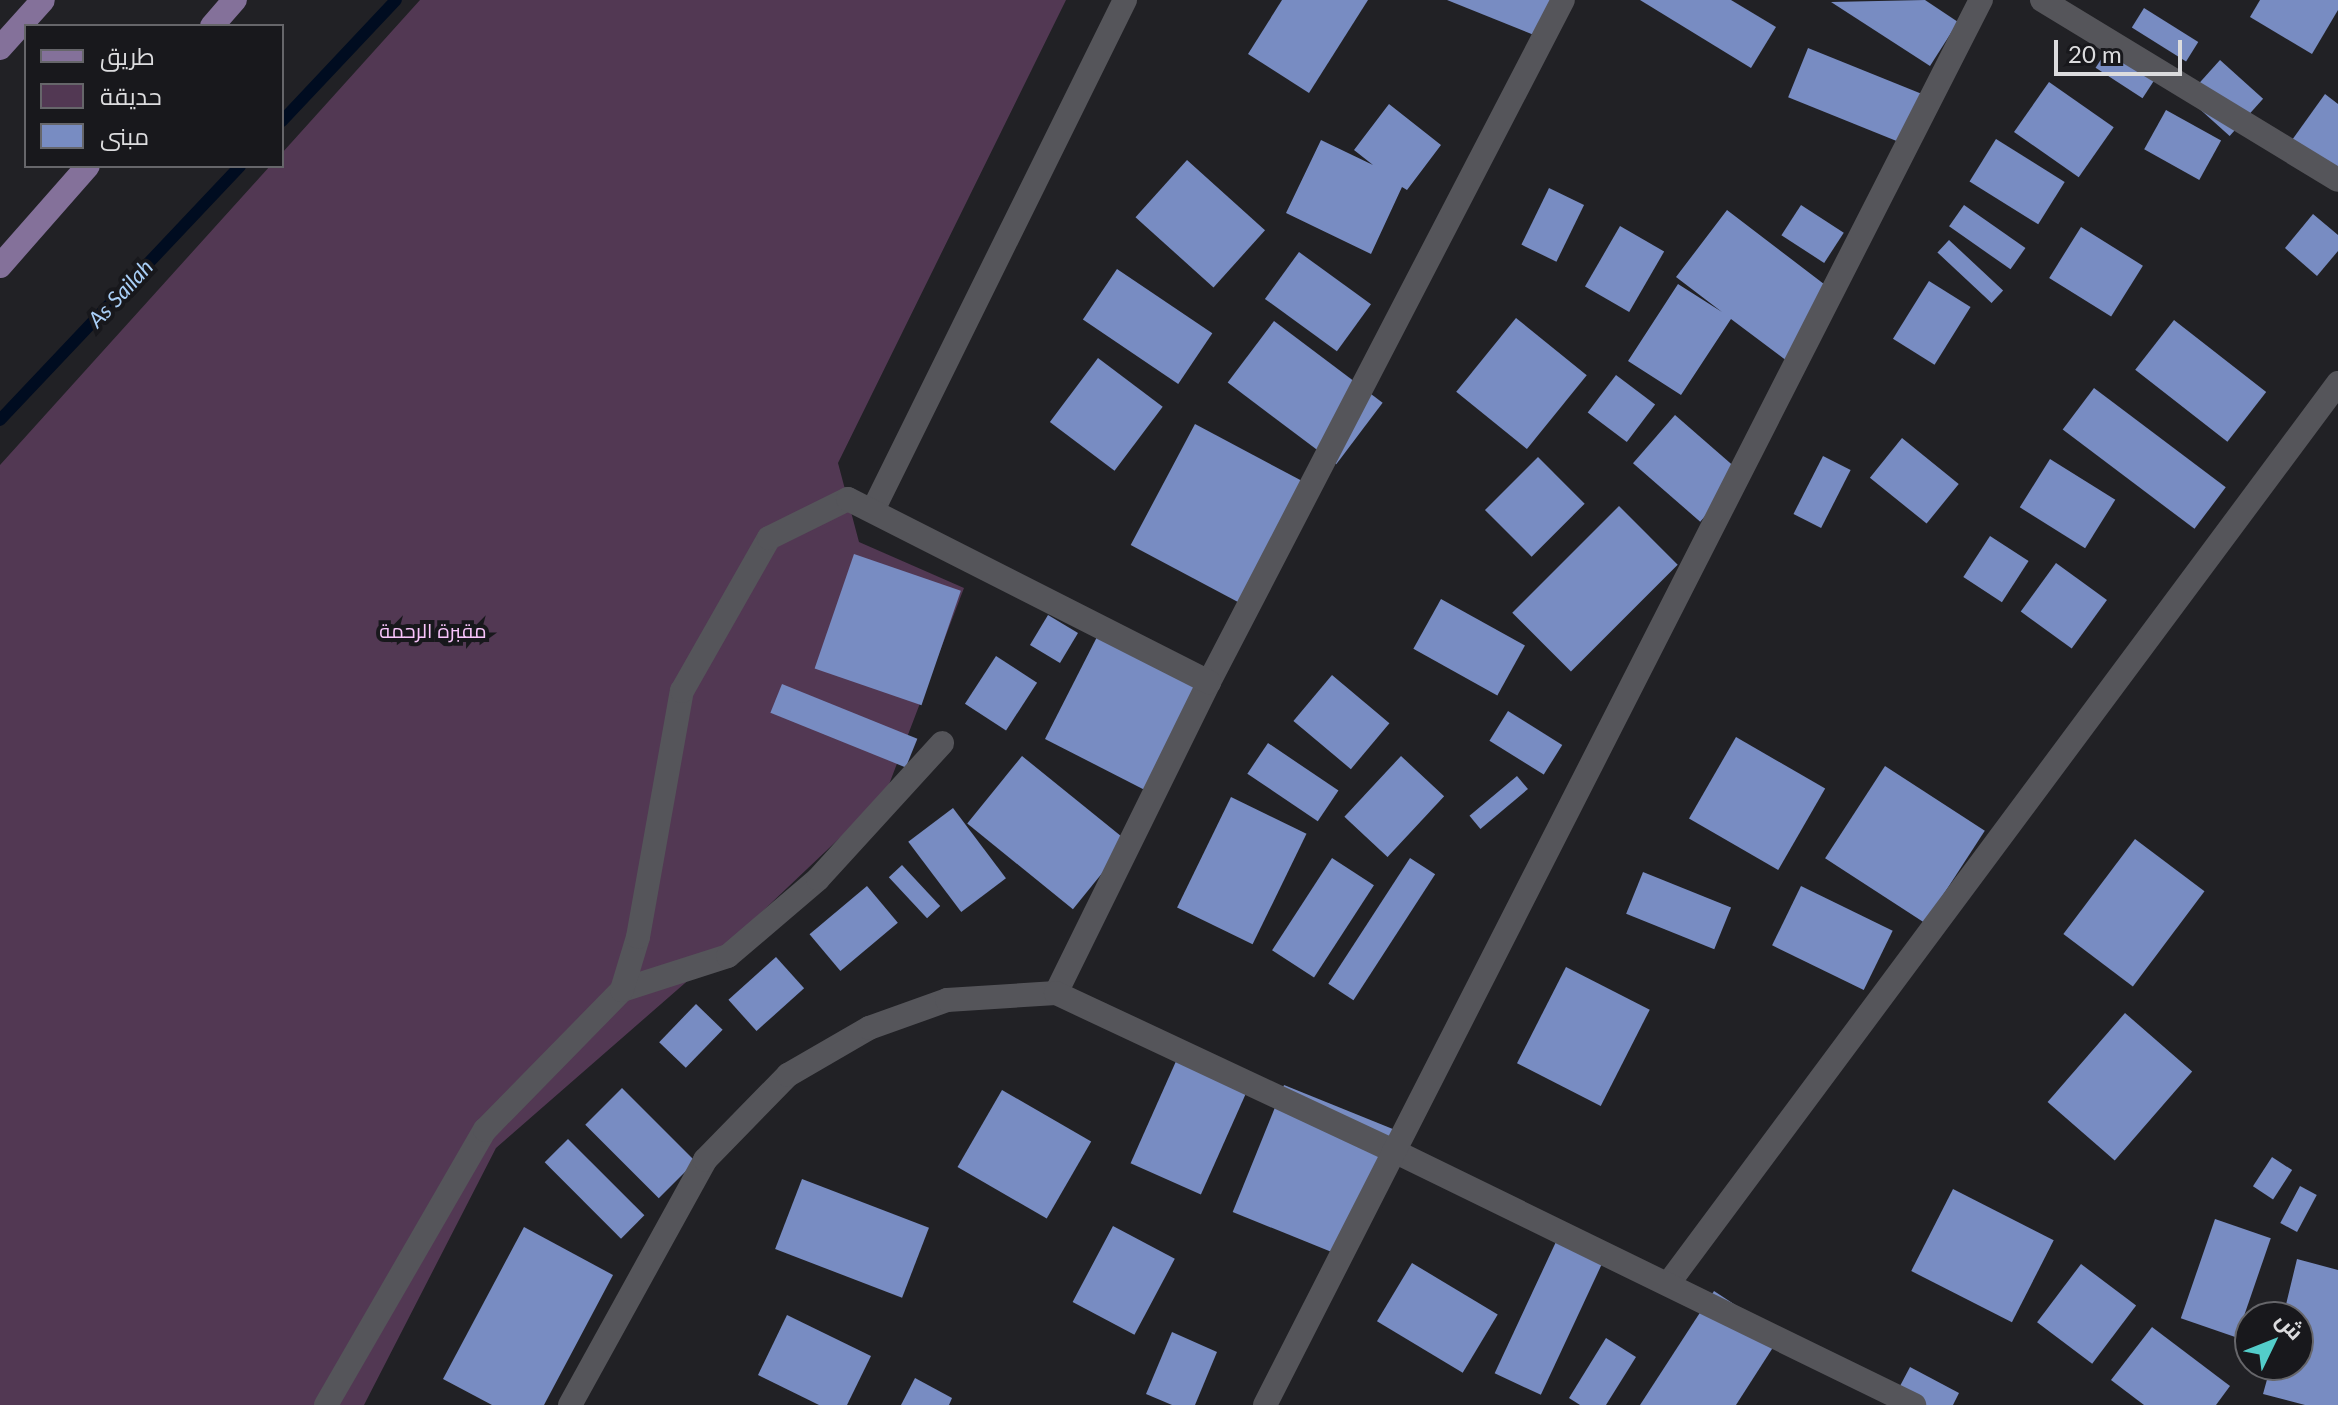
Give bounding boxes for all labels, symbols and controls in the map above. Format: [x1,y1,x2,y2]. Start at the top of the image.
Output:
legend [24,24,284,168]
scale bar [2058,24,2186,74]
text: 20 m [2068,39,2122,68]
text: طريق [100,41,155,70]
text: حديقة [100,81,162,110]
text: مبنى [100,121,149,150]
water label: As Sailah [82,254,158,332]
park label: مقبرة الرحمة [379,618,487,642]
north arrow [2234,1301,2314,1381]
text: ش [2271,1306,2310,1345]

